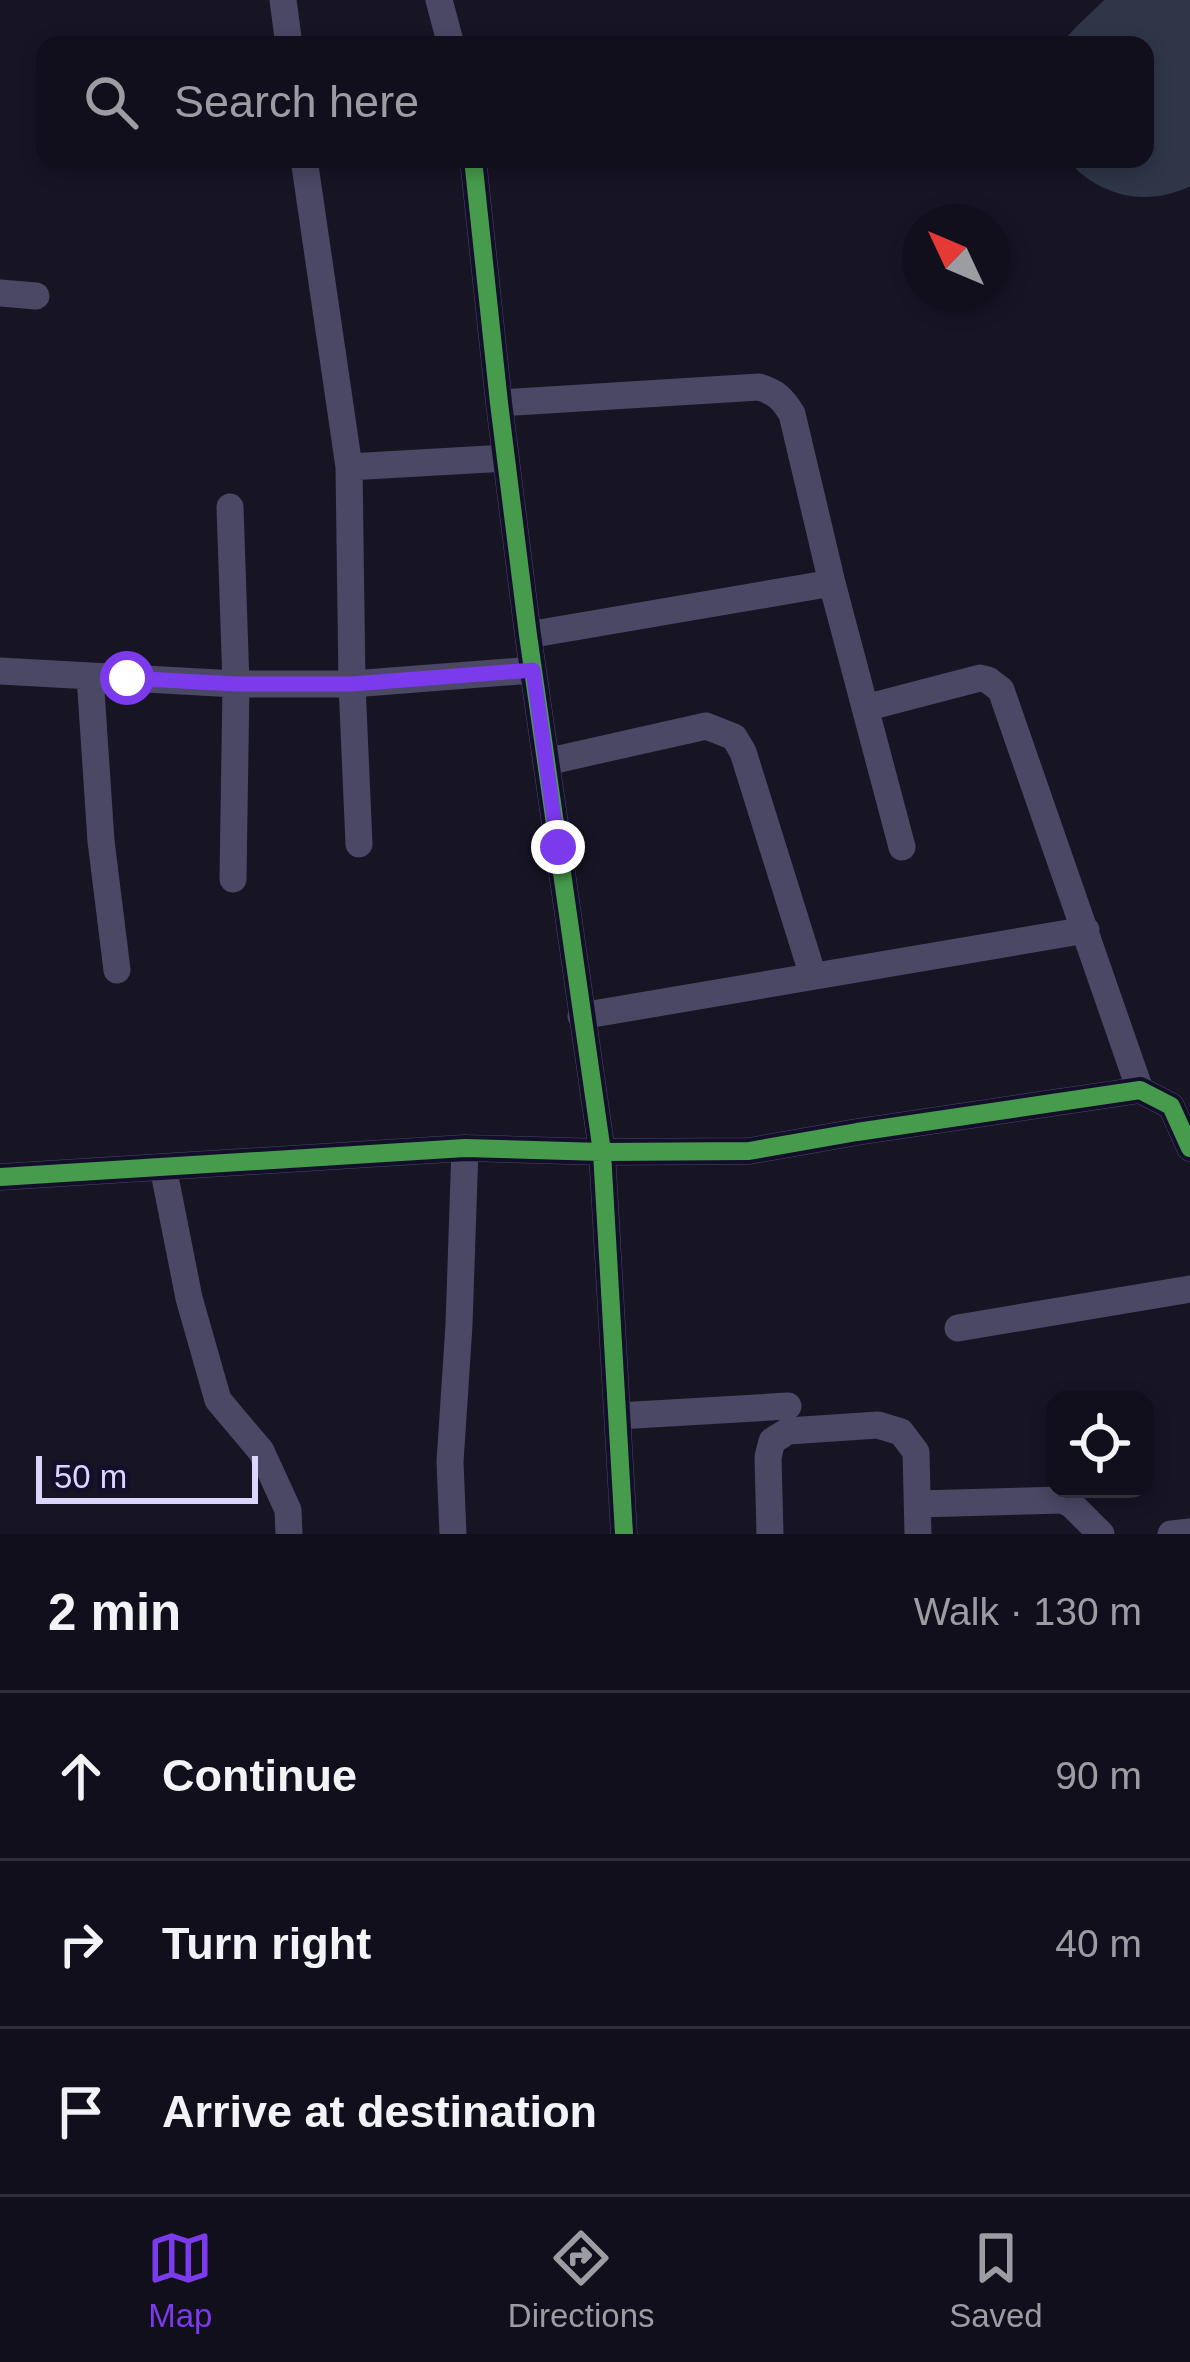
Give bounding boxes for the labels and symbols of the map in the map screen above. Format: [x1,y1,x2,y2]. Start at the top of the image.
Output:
north arrow [902,204,1010,312]
route start [100,651,154,705]
route end [531,820,585,874]
scale bar [36,1450,258,1503]

